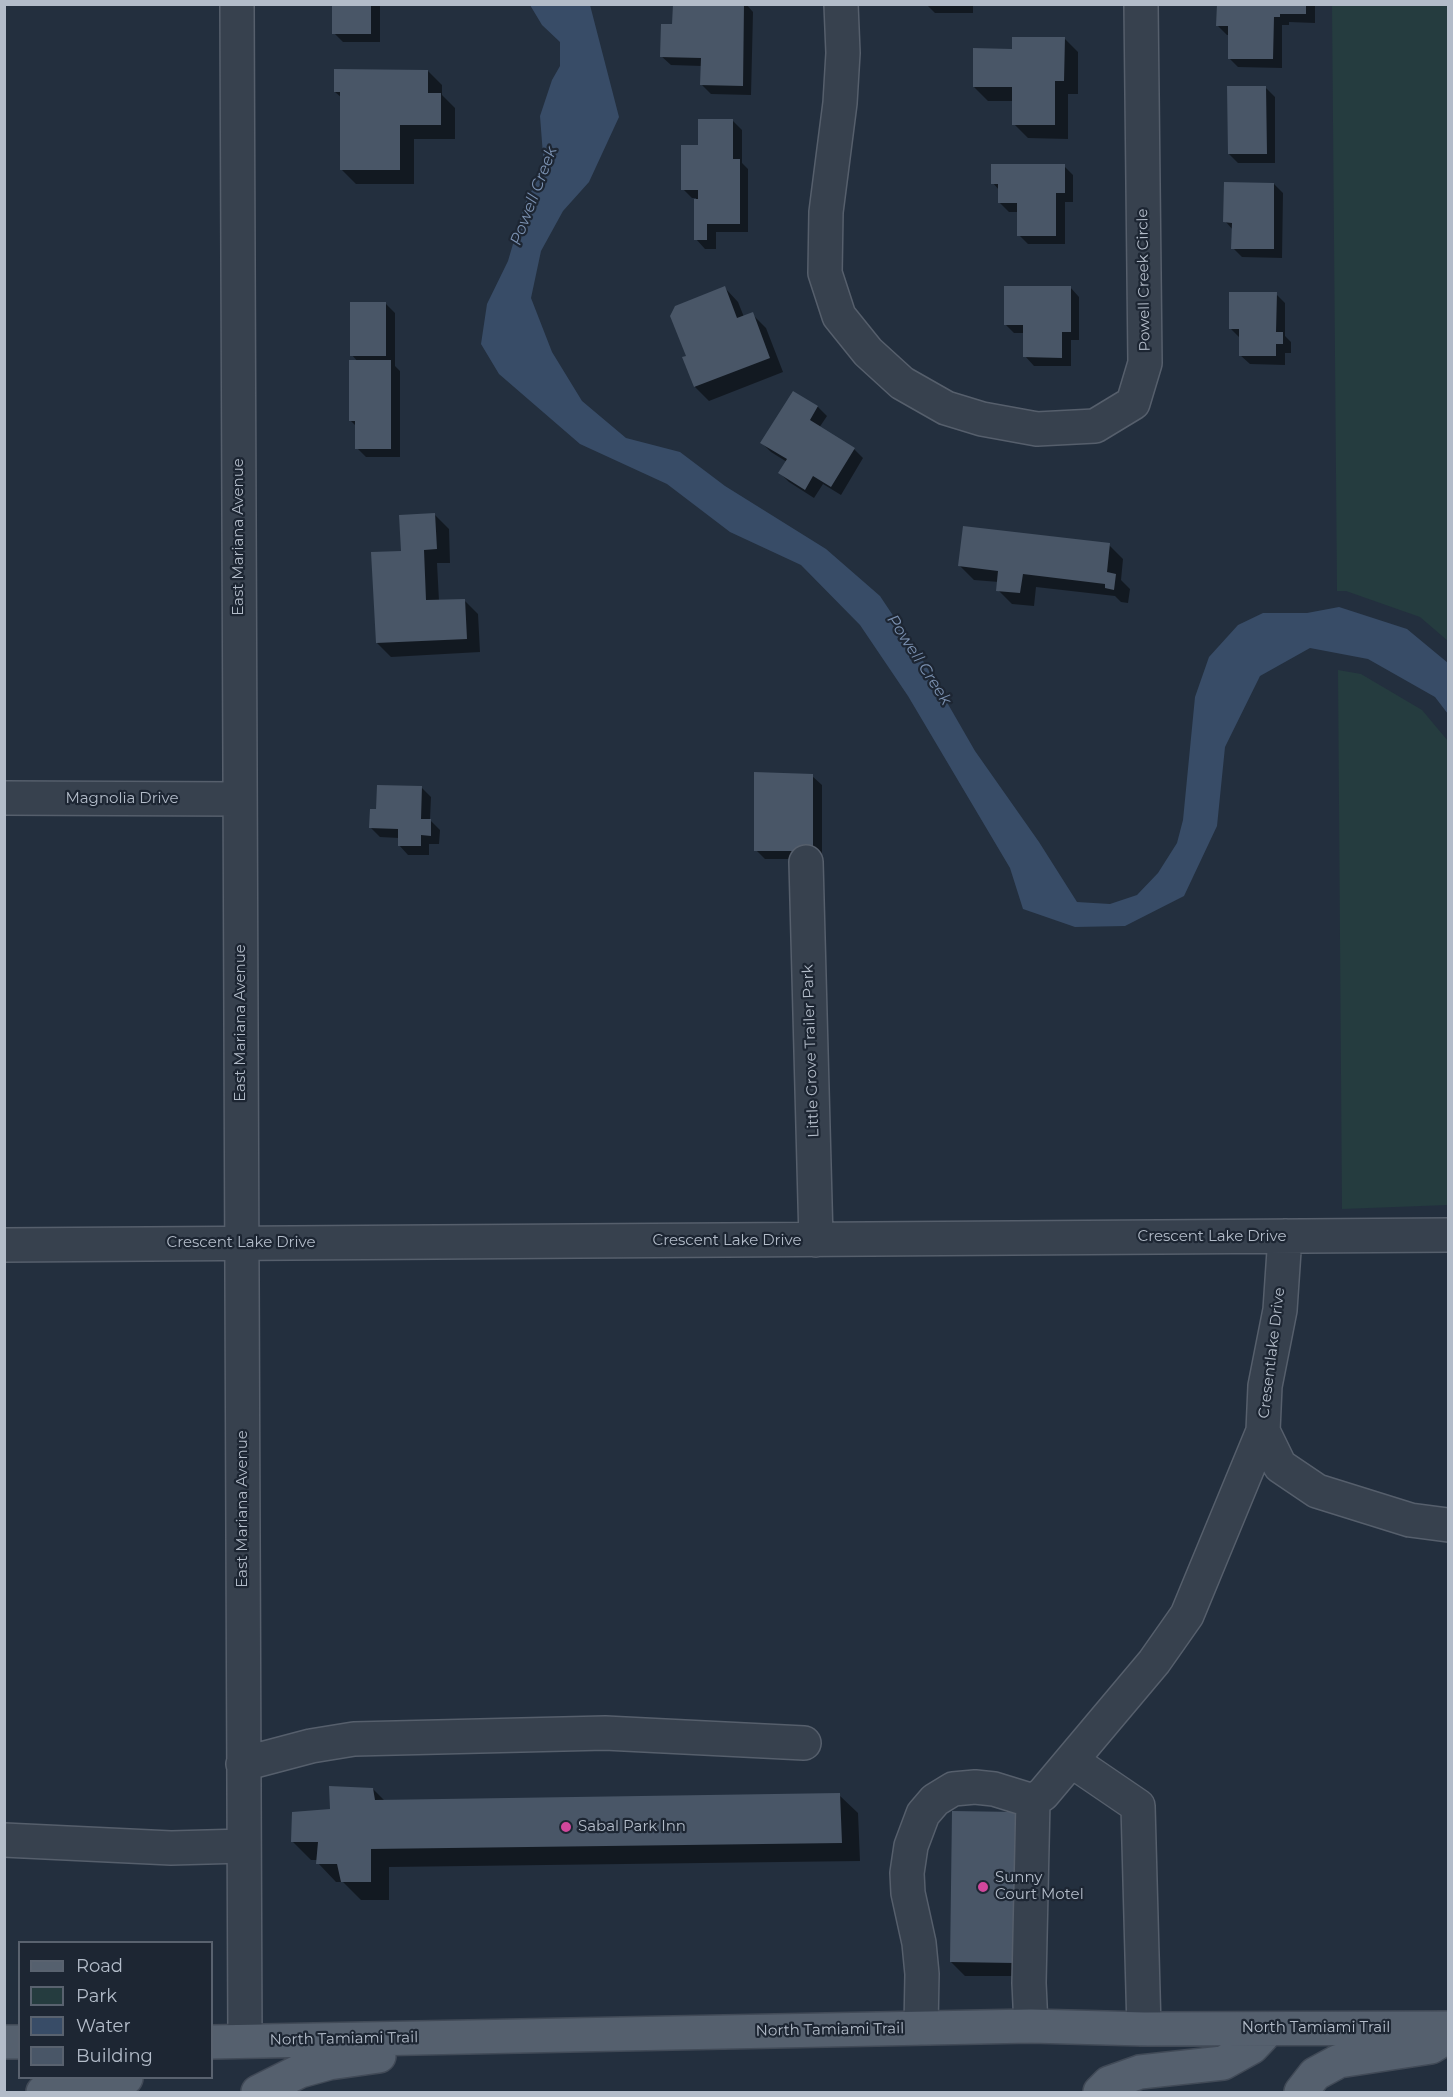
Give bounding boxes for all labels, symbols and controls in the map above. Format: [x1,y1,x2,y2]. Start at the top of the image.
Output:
water label: Powell Creek [506,144,562,248]
street label: Powell Creek Circle [1134,208,1154,352]
street label: East Mariana Avenue [230,458,248,616]
water label: Powell Creek [883,611,955,709]
street label: Magnolia Drive [65,790,179,808]
street label: East Mariana Avenue [232,944,250,1102]
street label: Little Grove Trailer Park [799,964,823,1138]
street label: Crescent Lake Drive [1138,1228,1286,1246]
street label: Crescent Lake Drive [653,1232,801,1250]
street label: Crescent Lake Drive [167,1234,315,1252]
street label: Cresentlake Drive [1255,1286,1289,1420]
street label: East Mariana Avenue [234,1430,252,1588]
place label: Sabal Park Inn [578,1818,686,1836]
marker: Sabal Park Inn [559,1820,573,1834]
place label: Sunny Court Motel [995,1869,1084,1904]
marker: Sunny Court Motel [976,1880,990,1894]
legend [18,1941,213,2079]
text: Road [76,1955,123,1977]
text: Park [76,1985,117,2007]
text: Water [76,2015,131,2037]
street label: North Tamiami Trail [1242,2019,1390,2037]
street label: North Tamiami Trail [756,2020,904,2040]
street label: North Tamiami Trail [270,2029,418,2049]
text: Building [76,2045,153,2067]

